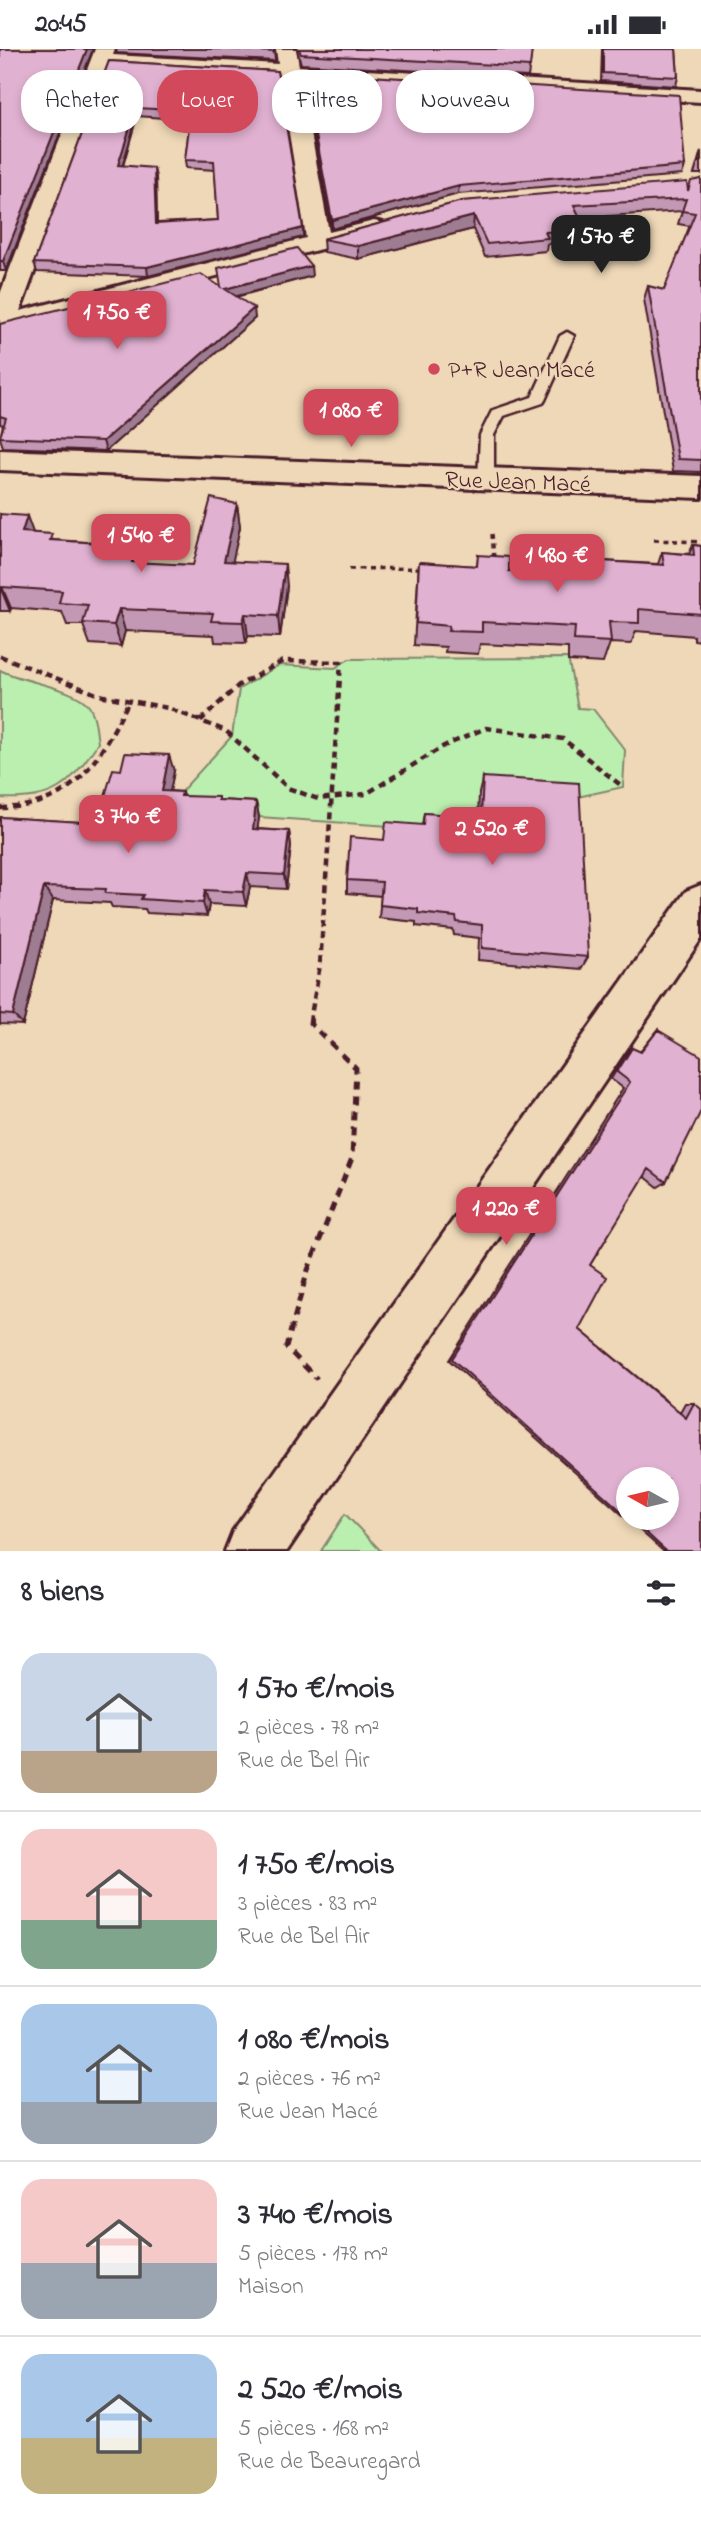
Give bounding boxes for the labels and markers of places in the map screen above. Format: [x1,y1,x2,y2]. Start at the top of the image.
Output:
pin: 1 570 € [536,215,666,275]
pin: 1 750 € [52,292,182,351]
place label: P+R Jean Macé [448,354,595,389]
marker: P+R Jean Macé [426,361,442,377]
pin: 1 080 € [286,389,416,449]
pin: 1 540 € [76,515,206,574]
pin: 1 480 € [492,535,622,594]
pin: 3 740 € [63,795,193,855]
pin: 2 520 € [427,807,557,867]
pin: 1 220 € [441,1187,571,1247]

